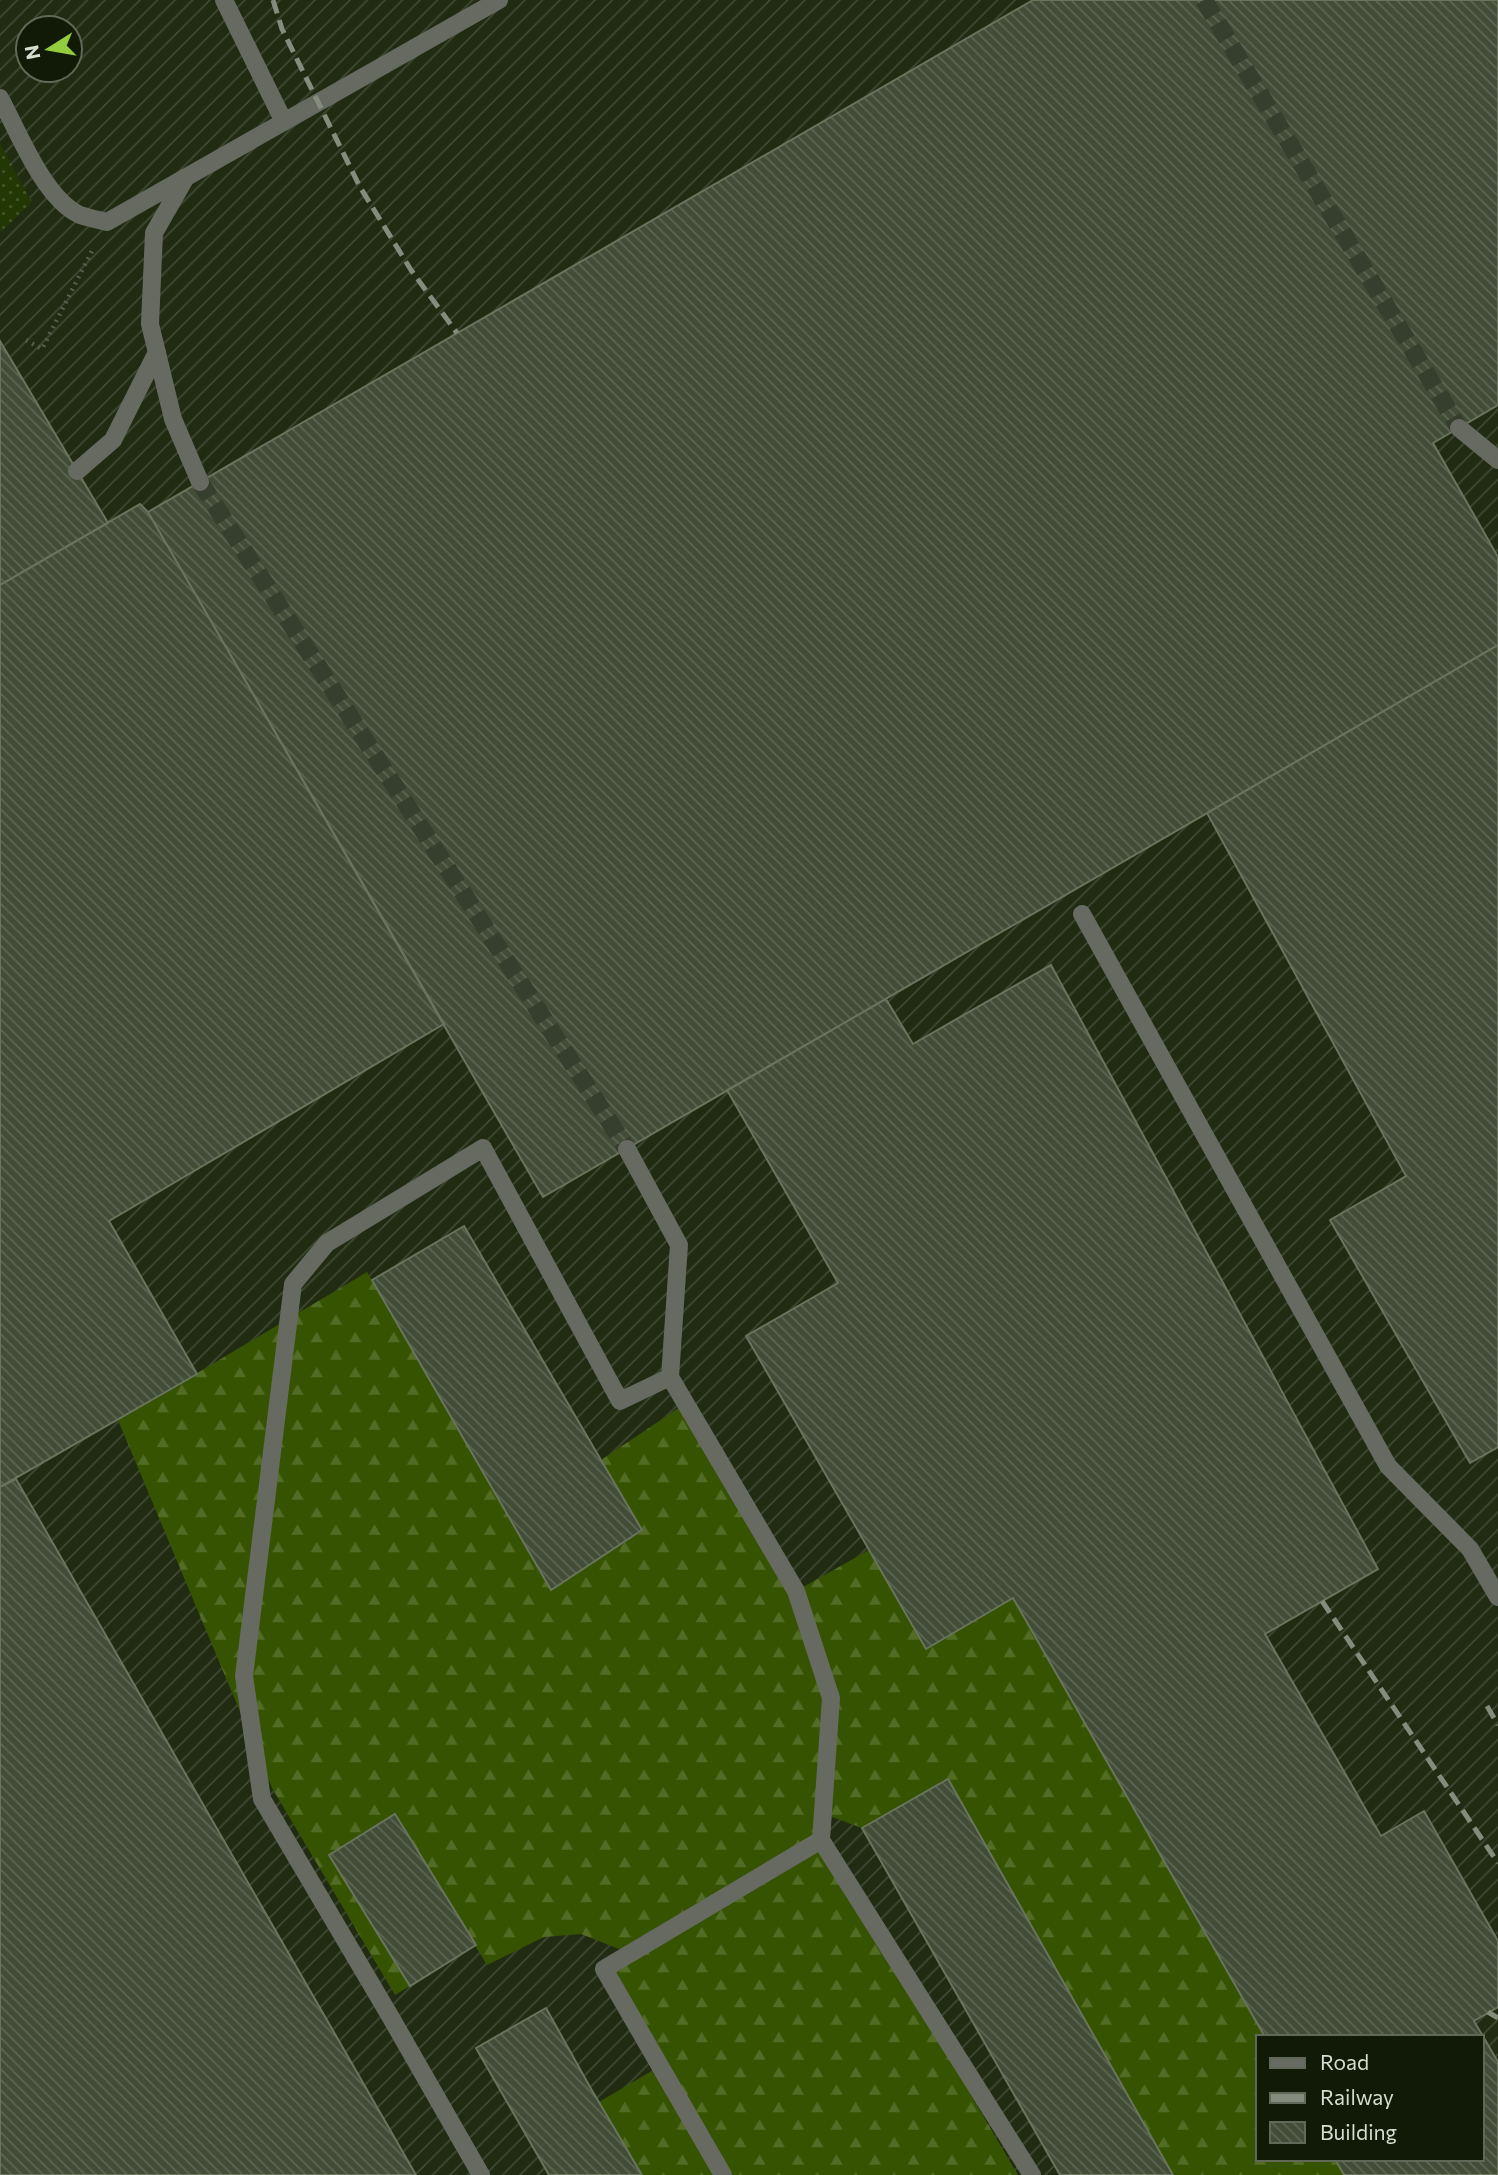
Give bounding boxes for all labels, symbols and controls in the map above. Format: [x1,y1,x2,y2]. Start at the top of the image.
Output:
north arrow [14,14,84,84]
text: N [19,43,44,62]
legend [1256,2035,1484,2161]
text: Road [1320,2049,1369,2074]
text: Railway [1320,2084,1394,2109]
text: Building [1320,2119,1397,2144]

